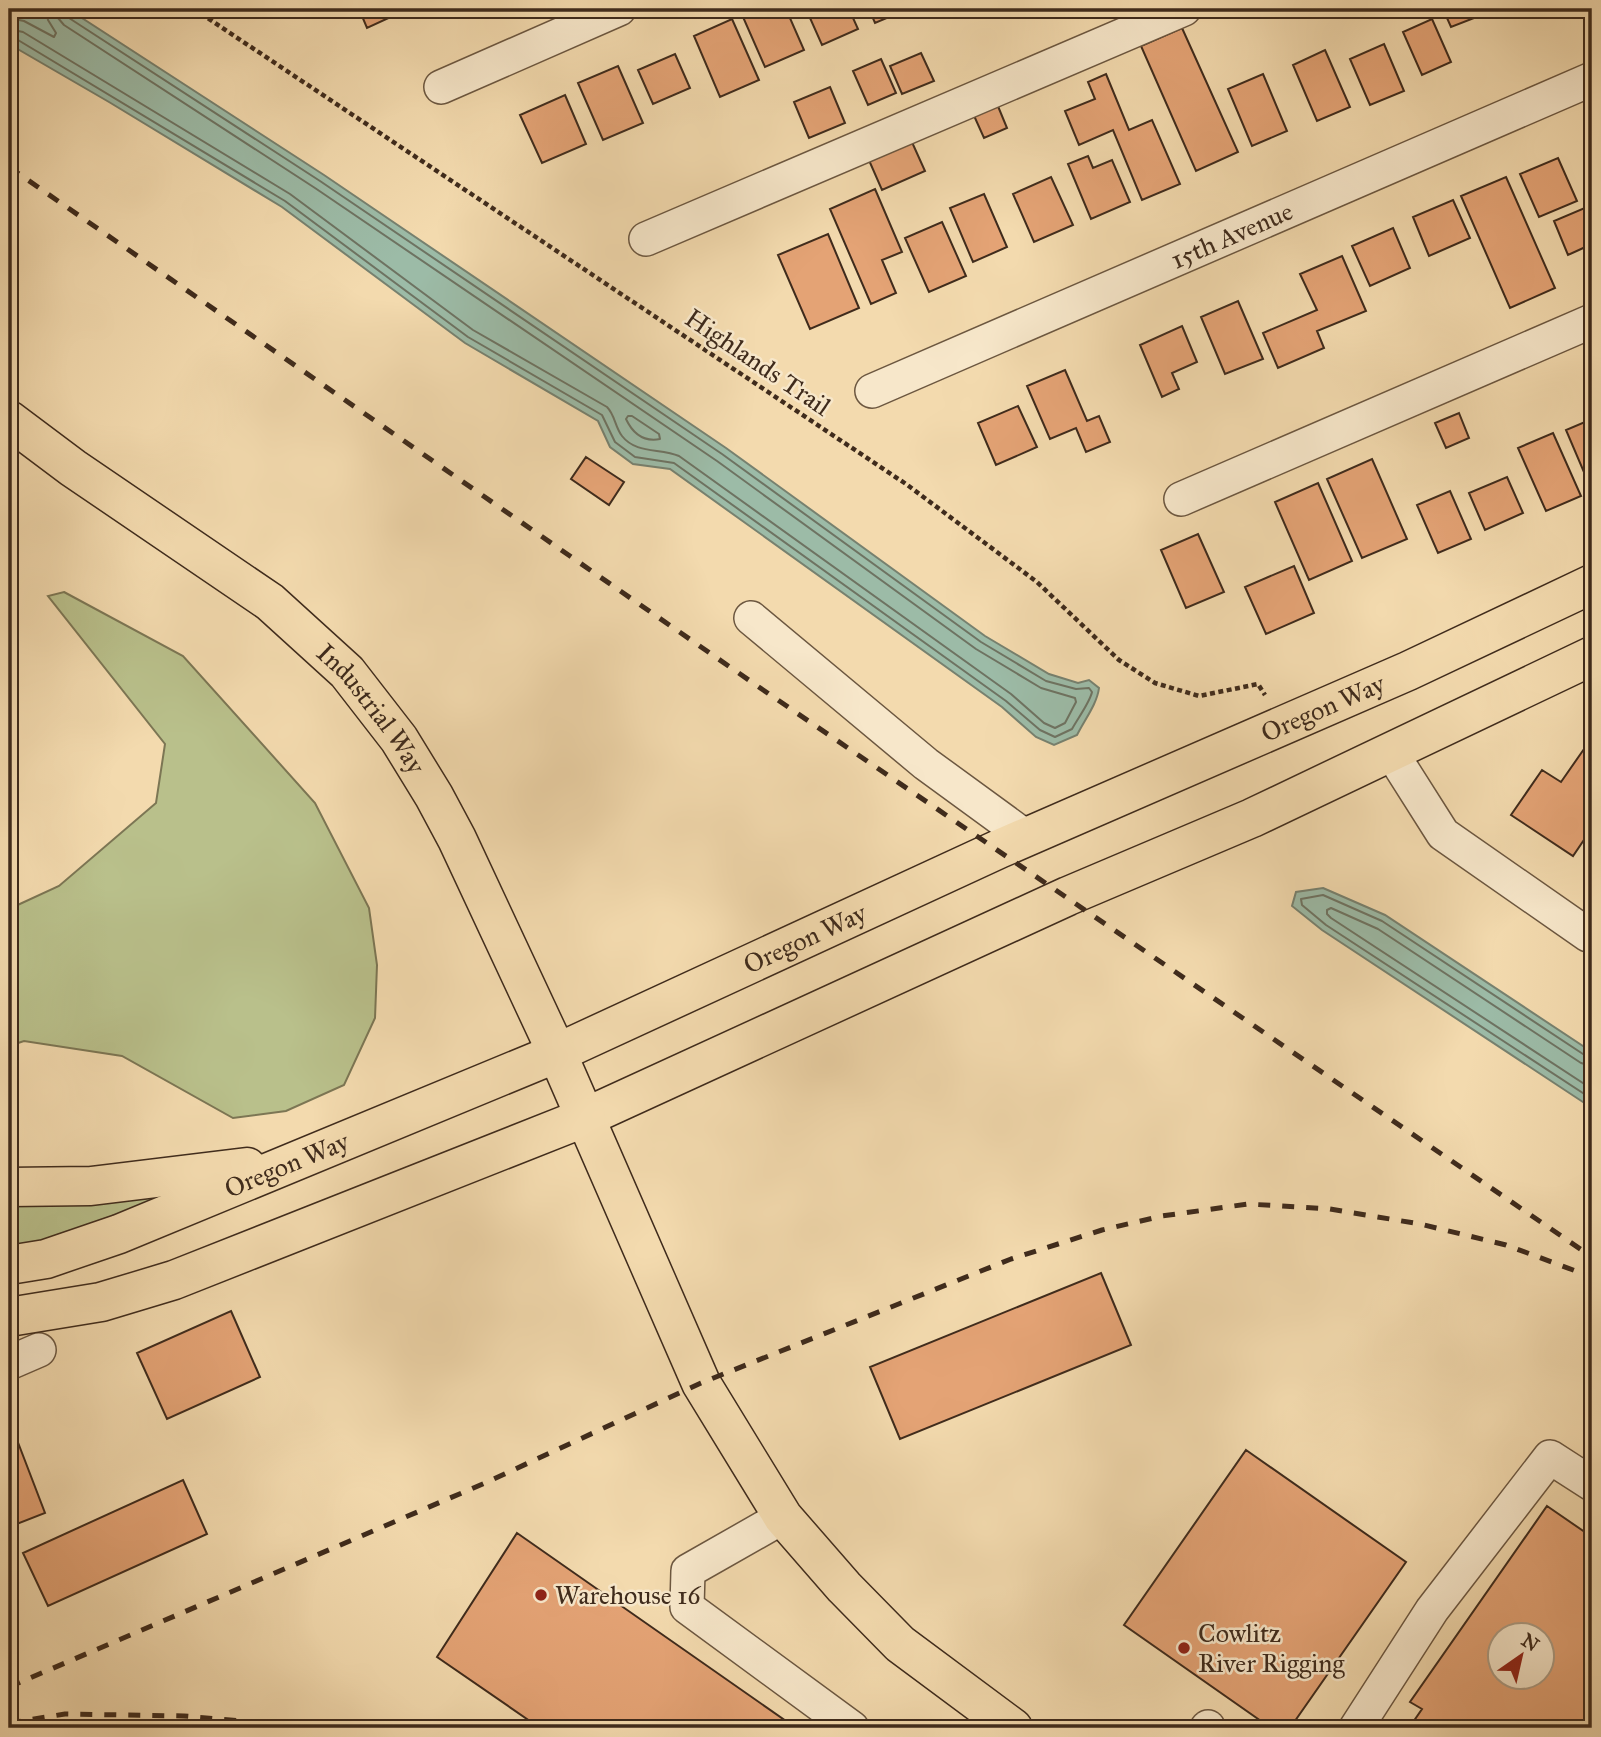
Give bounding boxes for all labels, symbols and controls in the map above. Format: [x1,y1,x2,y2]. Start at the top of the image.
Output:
street label: 15th Avenue [1166,195,1298,276]
street label: Highlands Trail [679,302,837,422]
street label: Industrial Way [310,637,433,780]
street label: Oregon Way [1256,667,1390,749]
street label: Oregon Way [738,896,872,981]
street label: Oregon Way [220,1124,354,1205]
place label: Warehouse 16 [555,1579,701,1611]
marker: Warehouse 16 [533,1587,549,1603]
place label: Cowlitz River Rigging [1198,1617,1345,1679]
north arrow [1486,1622,1556,1692]
text: N [1517,1628,1543,1656]
marker: Cowlitz River Rigging [1176,1640,1192,1656]

